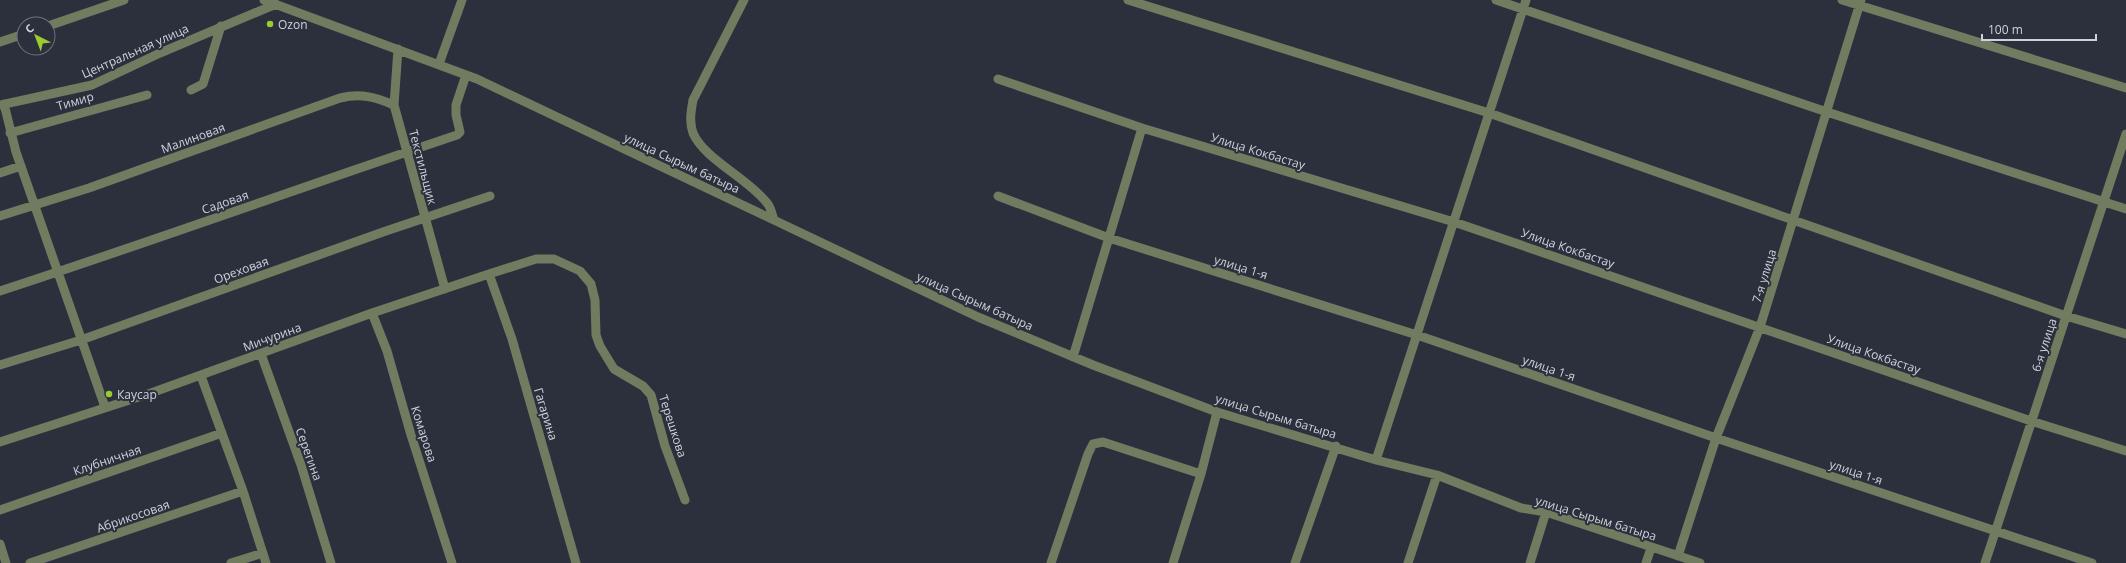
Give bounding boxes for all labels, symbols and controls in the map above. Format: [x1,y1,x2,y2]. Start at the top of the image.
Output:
north arrow [16,16,56,56]
place label: Ozon [278,16,308,33]
scale bar [1982,16,2096,42]
marker: Ozon [265,19,275,29]
text: С [21,20,37,36]
street label: Центральная улица [79,20,191,82]
text: 100 m [1988,21,2023,38]
street label: Тимир [54,88,96,114]
street label: Малиновая [159,119,227,157]
street label: Текстильщик [405,128,441,207]
street label: улица Сырым батыра [621,129,743,197]
street label: Улица Кокбастау [1209,129,1308,174]
street label: Садовая [199,186,251,218]
street label: Улица Кокбастау [1519,224,1618,272]
street label: 7-я улица [1748,247,1780,305]
street label: улица 1-я [1212,251,1270,283]
street label: Ореховая [211,252,271,288]
street label: улица Сырым батыра [914,268,1036,334]
street label: 6-я улица [2027,316,2061,374]
street label: Мичурина [240,319,304,355]
street label: Улица Кокбастау [1825,330,1924,378]
street label: улица 1-я [1520,351,1578,385]
place label: Каусар [117,386,157,403]
street label: Гагарина [530,386,562,442]
marker: Каусар [104,389,114,399]
street label: улица Сырым батыра [1213,389,1339,443]
street label: Терешкова [655,392,691,460]
street label: Комарова [407,404,441,464]
street label: Серегина [292,425,326,483]
street label: Клубничная [71,440,143,480]
street label: улица 1-я [1827,455,1885,489]
street label: улица Сырым батыра [1533,491,1659,545]
street label: Абрикосовая [94,496,172,536]

